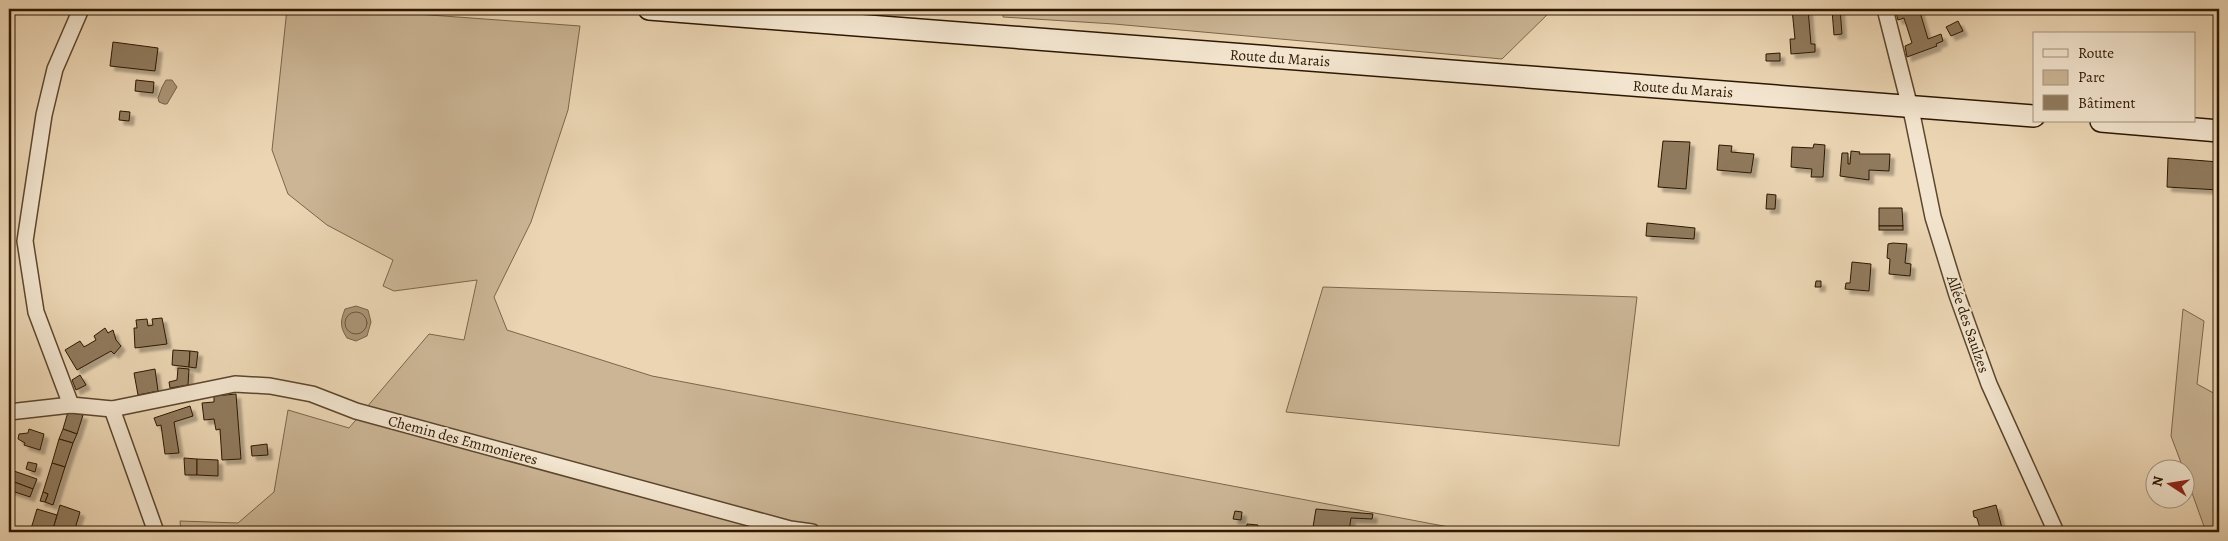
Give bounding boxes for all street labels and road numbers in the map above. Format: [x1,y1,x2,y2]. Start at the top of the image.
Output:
street label: Route du Marais [1229,45,1331,71]
street label: Route du Marais [1632,76,1734,102]
street label: Allée des Saulzes [1942,272,1994,375]
street label: Chemin des Emmonieres [386,410,540,470]

